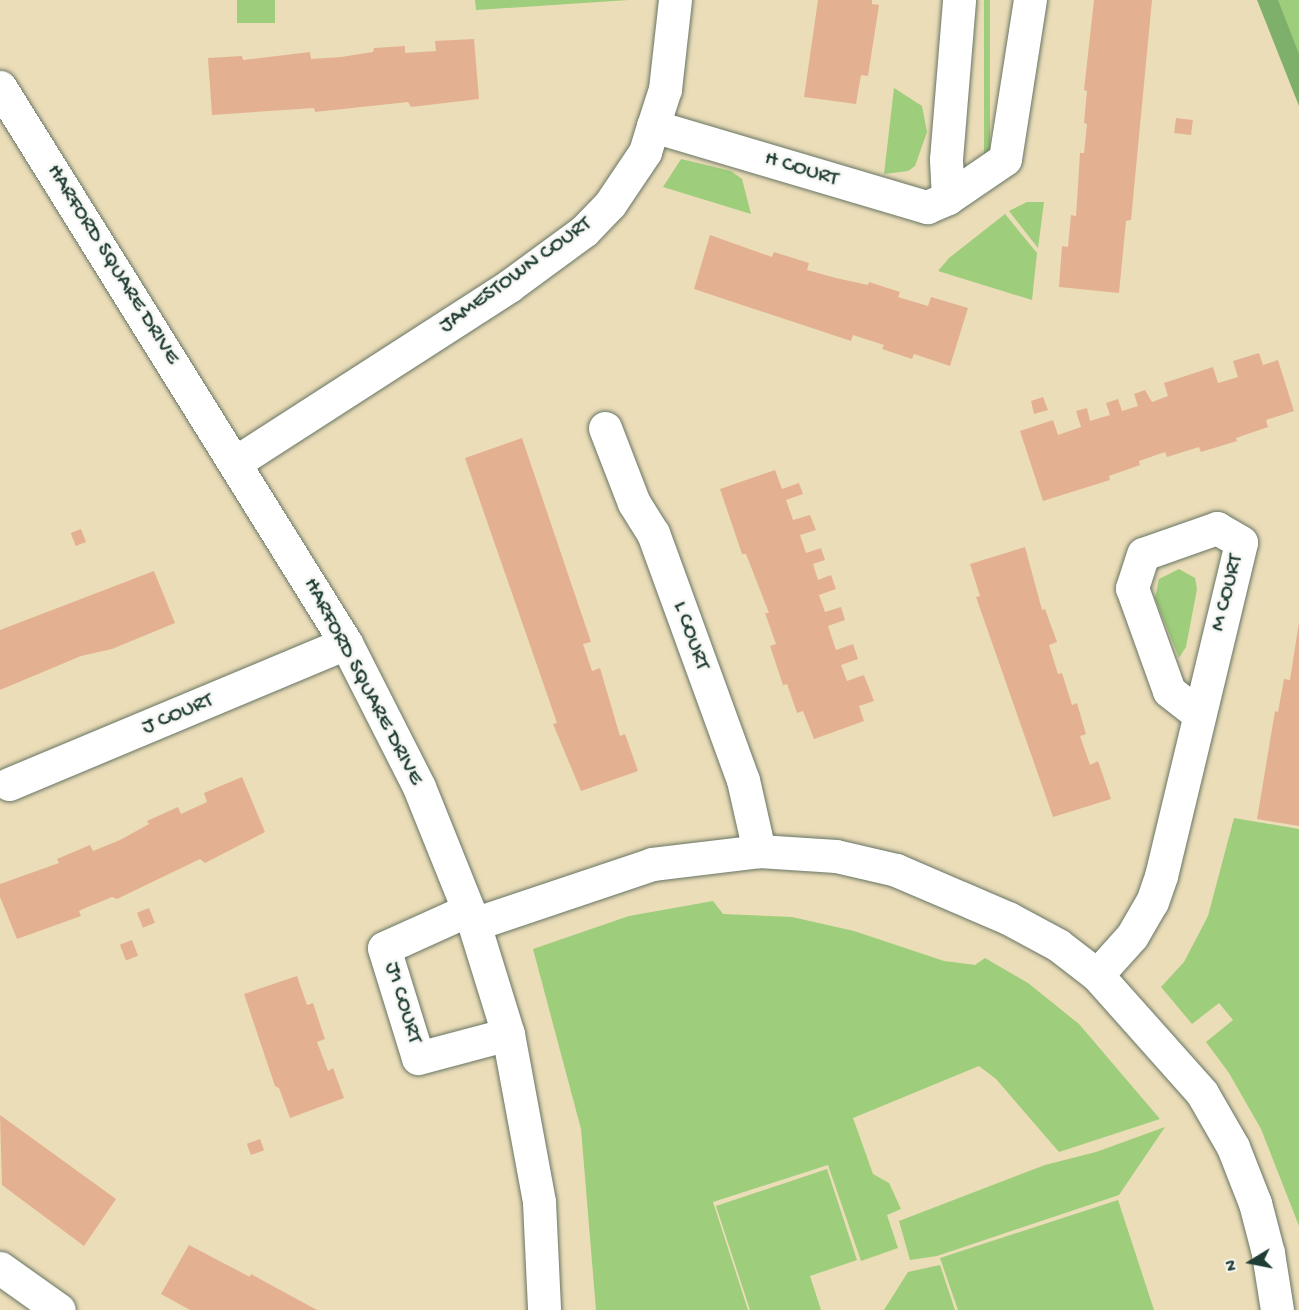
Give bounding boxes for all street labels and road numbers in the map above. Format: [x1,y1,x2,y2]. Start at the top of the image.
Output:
street label: H COURT [761,146,841,194]
street label: HARFORD SQUARE DRIVE [40,160,184,370]
street label: JAMESTOWN COURT [435,212,597,340]
street label: M COURT [1206,552,1250,634]
street label: HARFORD SQUARE DRIVE [296,574,428,790]
street label: L COURT [665,598,715,674]
street label: J COURT [138,688,218,742]
street label: J1 COURT [377,959,427,1047]

